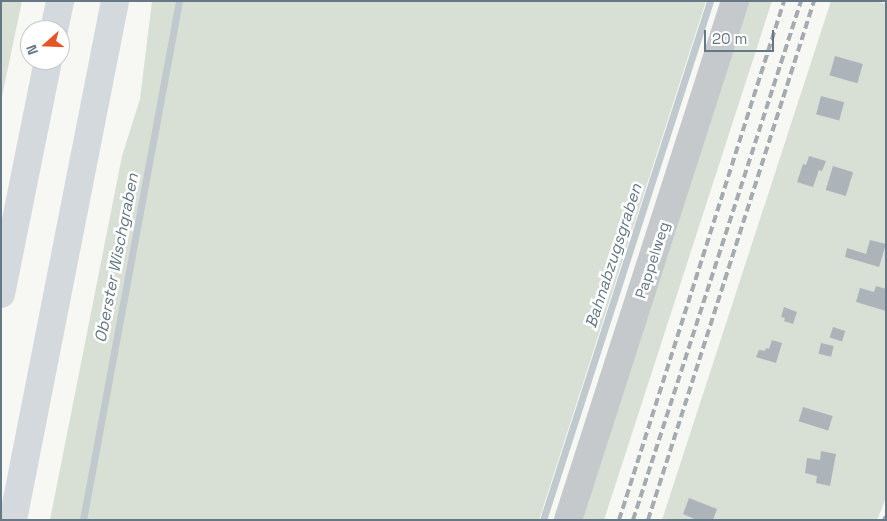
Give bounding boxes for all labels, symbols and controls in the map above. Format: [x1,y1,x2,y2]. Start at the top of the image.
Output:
north arrow [20,20,70,70]
scale bar [707,20,777,52]
text: 20 m [712,29,747,48]
text: N [22,42,42,57]
water label: Oberster Wischgraben [91,172,143,344]
water label: Bahnabzugsgraben [582,182,646,330]
street label: Pappelweg [631,219,673,301]

